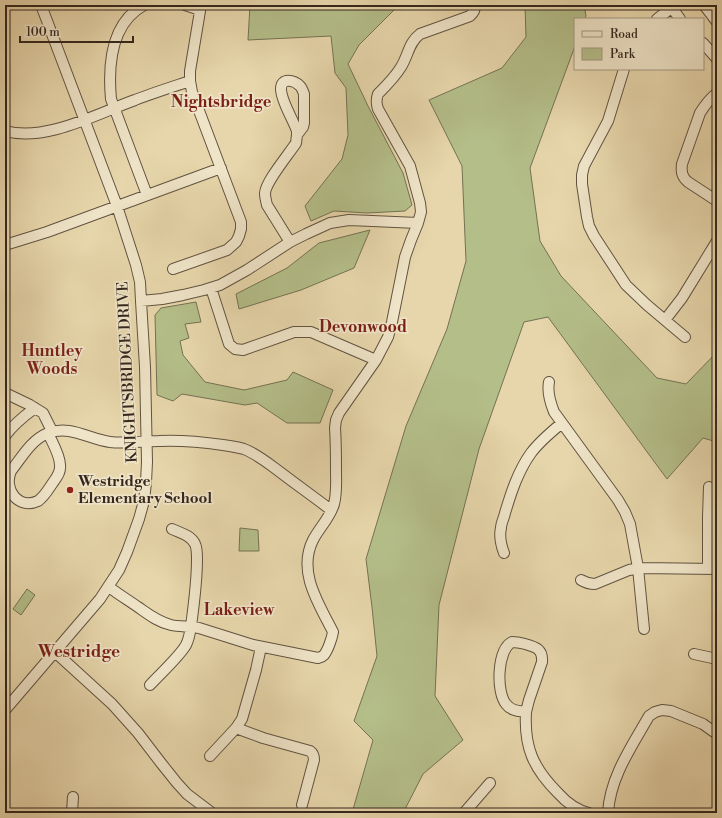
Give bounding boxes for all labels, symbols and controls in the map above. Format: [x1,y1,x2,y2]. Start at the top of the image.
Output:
scale bar [20,18,133,44]
legend [574,18,704,70]
text: 100 m [26,25,60,40]
text: Road [610,27,638,42]
text: Park [610,47,636,62]
district label: Nightsbridge [171,92,272,112]
street label: KNIGHTSBRIDGE DRIVE [113,281,142,463]
district label: Devonwood [319,317,407,337]
district label: Huntley Woods [22,341,83,379]
place label: Westridge Elementary School [77,472,212,508]
marker: Westridge Elementary School [65,485,75,495]
district label: Lakeview [204,600,275,620]
district label: Westridge [37,641,120,663]

